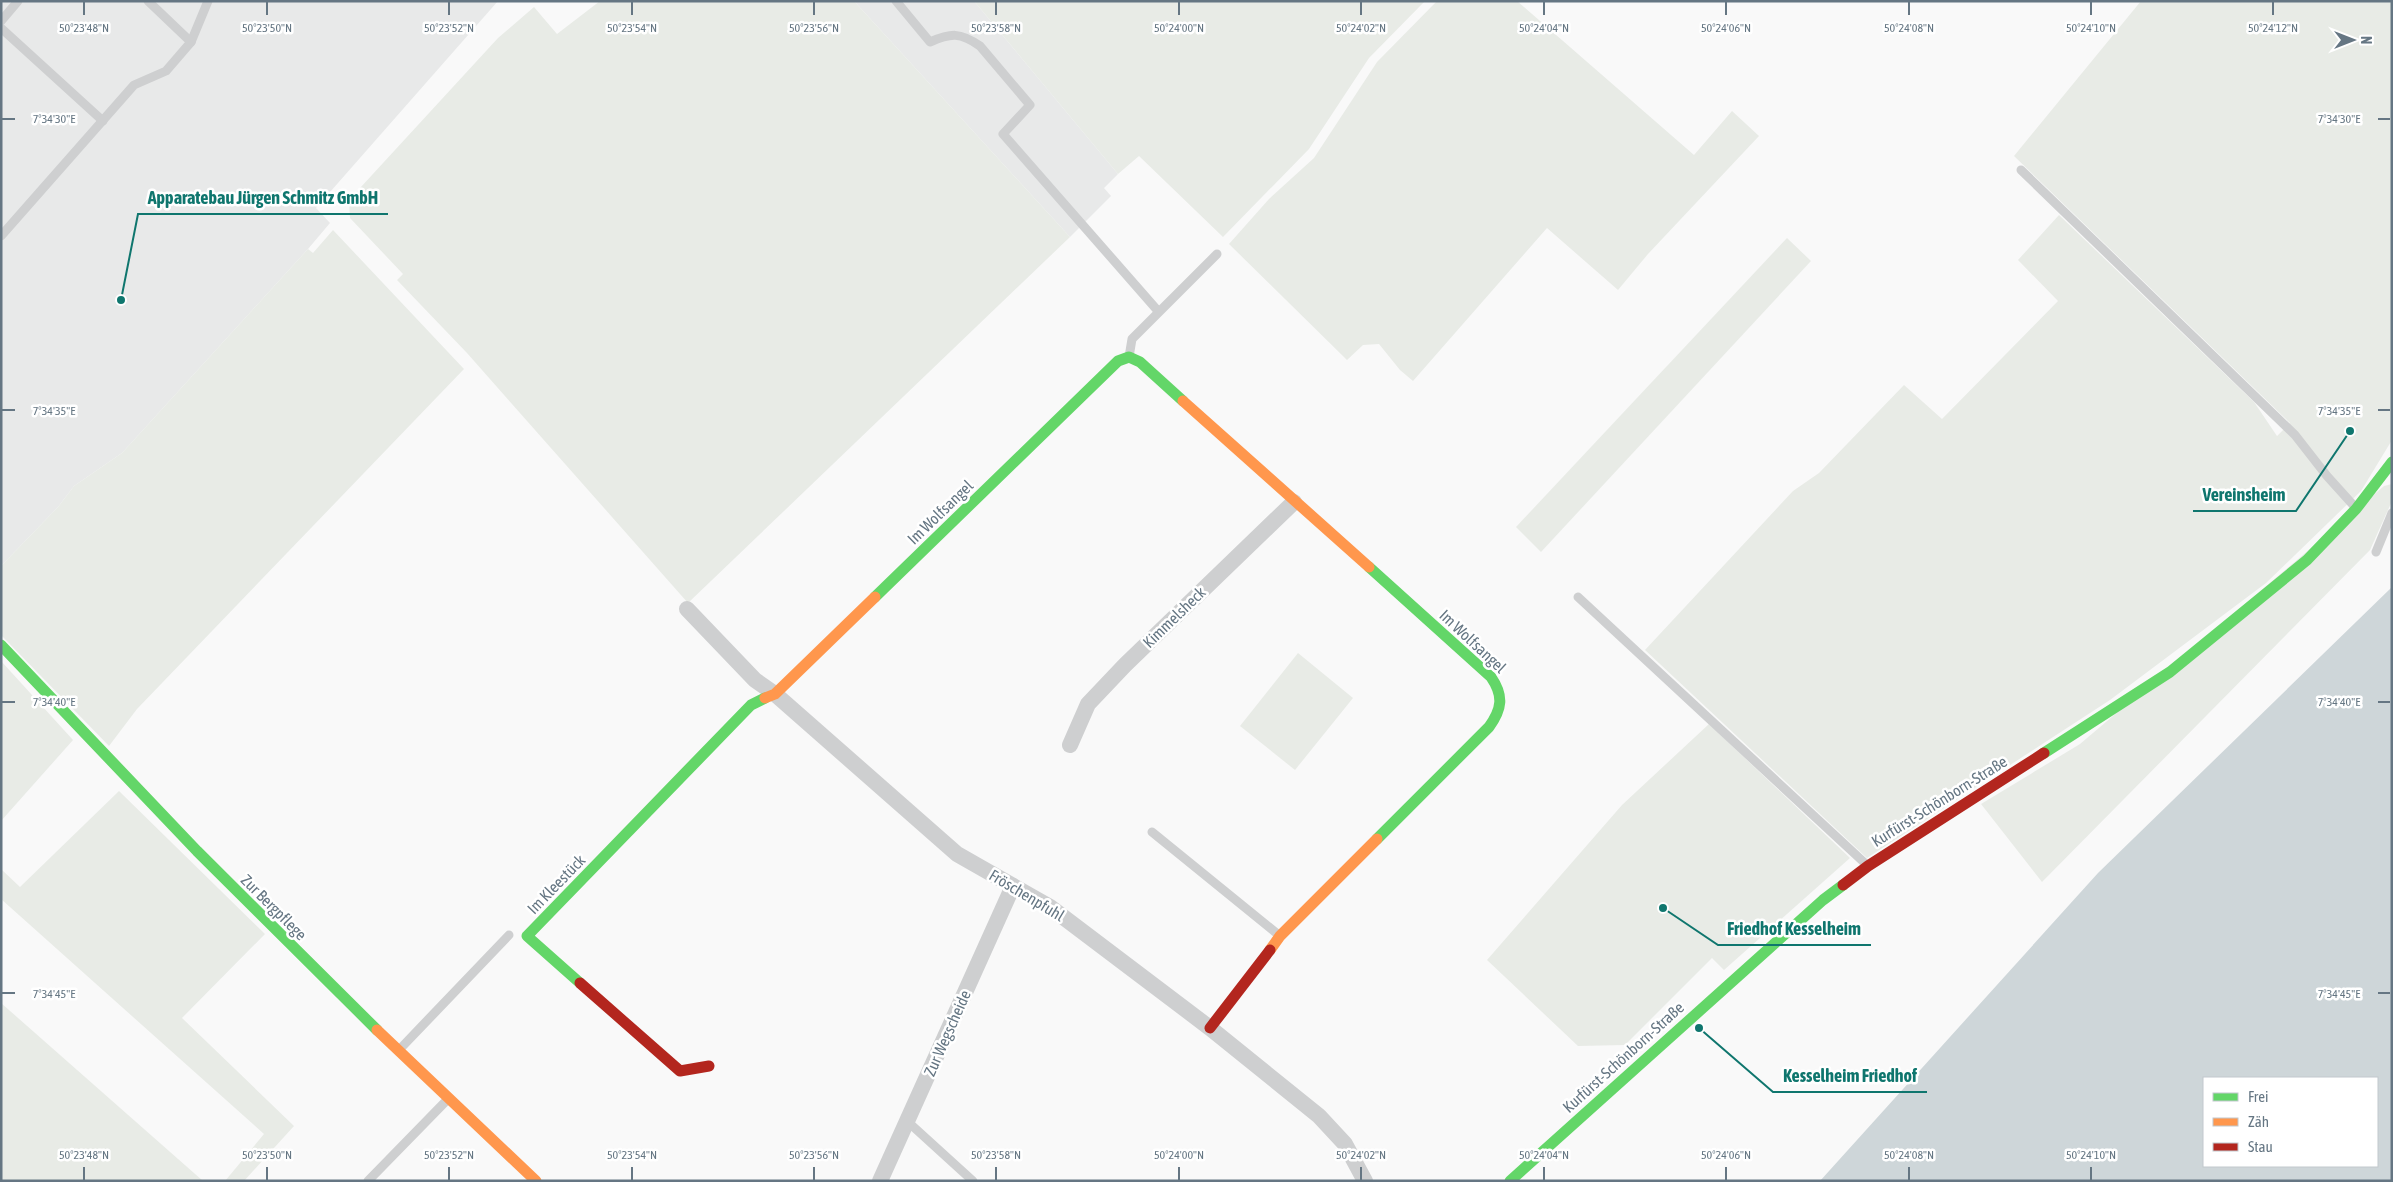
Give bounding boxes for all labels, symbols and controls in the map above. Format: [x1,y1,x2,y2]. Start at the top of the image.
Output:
north arrow [2328,15,2378,65]
text: 50°23'48"N [59,21,109,35]
text: 50°23'50"N [242,21,292,35]
text: 50°23'52"N [424,21,474,35]
text: 50°23'54"N [607,21,657,35]
text: 50°23'56"N [789,21,839,35]
text: 50°23'58"N [971,21,1021,35]
text: 50°24'00"N [1154,21,1204,35]
text: 50°24'02"N [1336,21,1386,35]
text: 50°24'04"N [1519,21,1569,35]
text: 50°24'06"N [1701,21,1751,35]
text: 50°24'08"N [1884,21,1934,35]
text: 50°24'10"N [2066,21,2116,35]
text: 50°24'12"N [2248,21,2298,35]
text: N [2358,36,2374,44]
text: 7°34'30"E [33,112,75,126]
text: 7°34'30"E [2318,112,2360,126]
callout: Apparatebau Jürgen Schmitz GmbH [138,181,388,214]
text: Apparatebau Jürgen Schmitz GmbH [147,187,378,208]
text: 7°34'35"E [33,404,75,418]
text: 7°34'35"E [2318,404,2360,418]
street label: Im Wolfsangel [904,476,978,548]
callout: Vereinsheim [2193,478,2296,511]
text: Vereinsheim [2201,484,2286,505]
street label: Kimmelsheck [1139,583,1209,651]
street label: Im Wolfsangel [1435,606,1510,677]
text: 7°34'40"E [33,695,75,709]
text: 7°34'40"E [2318,695,2360,709]
street label: Kurfürst-Schönborn-Straße [1868,752,2010,850]
street label: Im Kleestück [523,851,589,917]
street label: Fröschenpfuhl [986,866,1068,926]
street label: Zur Bergpflege [237,871,310,944]
callout: Friedhof Kesselheim [1718,912,1871,945]
text: Friedhof Kesselheim [1727,918,1861,939]
text: 7°34'45"E [33,987,75,1001]
street label: Zur Wegscheide [920,987,975,1079]
text: 7°34'45"E [2318,987,2360,1001]
street label: Kurfürst-Schönborn-Straße [1559,998,1687,1116]
callout: Kesselheim Friedhof [1773,1059,1927,1092]
text: Kesselheim Friedhof [1783,1065,1918,1086]
legend [2203,1077,2378,1167]
text: Frei [2248,1088,2268,1105]
text: Zäh [2248,1113,2269,1130]
text: Stau [2248,1138,2273,1155]
text: 50°23'48"N [59,1148,109,1162]
text: 50°23'50"N [242,1148,292,1162]
text: 50°23'52"N [424,1148,474,1162]
text: 50°23'54"N [607,1148,657,1162]
text: 50°23'56"N [789,1148,839,1162]
text: 50°23'58"N [971,1148,1021,1162]
text: 50°24'00"N [1154,1148,1204,1162]
text: 50°24'02"N [1336,1148,1386,1162]
text: 50°24'04"N [1519,1148,1569,1162]
text: 50°24'06"N [1701,1148,1751,1162]
text: 50°24'08"N [1884,1148,1934,1162]
text: 50°24'10"N [2066,1148,2116,1162]

